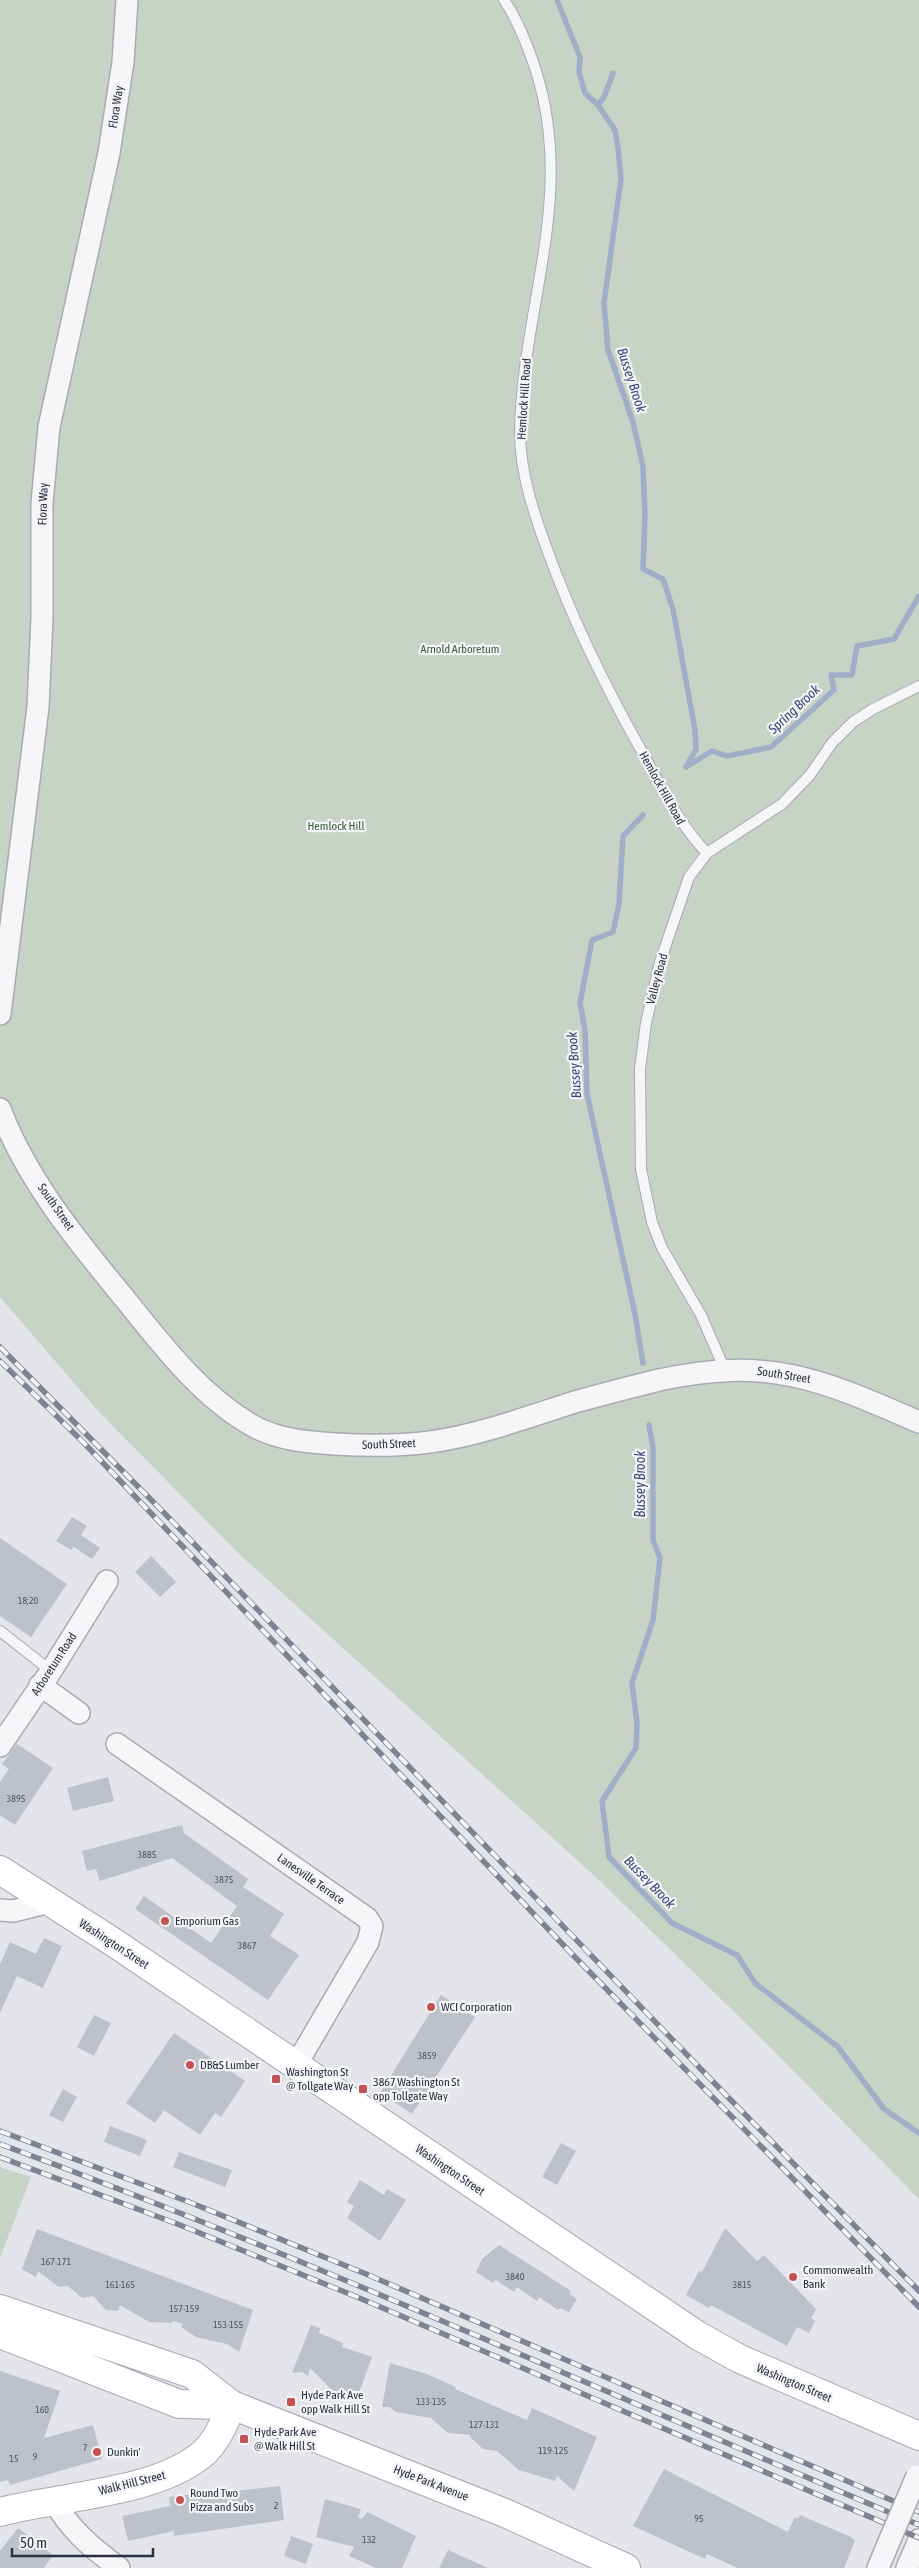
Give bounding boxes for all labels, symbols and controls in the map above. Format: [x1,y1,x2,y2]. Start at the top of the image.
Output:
street label: Flora Way [106,85,126,129]
water label: Bussey Brook [614,346,650,415]
street label: Hemlock Hill Road [514,358,534,440]
street label: Flora Way [35,482,51,526]
park label: Arnold Arboretum [421,642,499,656]
water label: Spring Brook [764,680,824,738]
street label: Hemlock Hill Road [636,749,688,827]
park label: Hemlock Hill [307,819,365,833]
street label: Valley Road [643,952,671,1006]
water label: Bussey Brook [564,1030,584,1099]
street label: South Street [35,1181,77,1233]
street label: South Street [756,1364,812,1386]
street label: South Street [362,1436,417,1452]
water label: Bussey Brook [632,1450,648,1517]
house number: 18;20 [18,1595,39,1606]
street label: Arboretum Road [28,1630,80,1698]
house number: 3895 [7,1793,26,1804]
house number: 3885 [138,1849,157,1860]
street label: Lanesville Terrace [275,1851,347,1907]
water label: Bussey Brook [621,1852,680,1912]
house number: 3875 [215,1874,234,1885]
place label: Emporium Gas [175,1914,239,1928]
marker: Emporium Gas [159,1915,171,1927]
street label: Washington Street [76,1916,152,1972]
house number: 3867 [238,1940,257,1951]
place label: WCI Corporation [441,2000,512,2014]
marker: WCI Corporation [425,2001,437,2013]
house number: 3859 [418,2050,437,2061]
place label: DB&S Lumber [200,2058,260,2072]
marker: DB&S Lumber [184,2059,196,2071]
place label: Washington St @ Tollgate Way [286,2065,353,2093]
marker: Washington St @ Tollgate Way [270,2073,282,2085]
place label: 3867 Washington St opp Tollgate Way [373,2075,460,2103]
marker: 3867 Washington St opp Tollgate Way [357,2083,369,2095]
street label: Washington Street [413,2142,488,2199]
house number: 167-171 [41,2256,71,2267]
place label: Commonwealth Bank [803,2263,873,2291]
house number: 3840 [506,2271,525,2282]
marker: Commonwealth Bank [787,2271,799,2283]
house number: 161-165 [105,2279,135,2290]
house number: 3815 [733,2279,752,2290]
house number: 157-159 [169,2303,199,2314]
house number: 153-155 [213,2319,243,2330]
street label: Washington Street [754,2361,834,2405]
place label: Hyde Park Ave opp Walk Hill St [301,2388,370,2416]
marker: Hyde Park Ave opp Walk Hill St [285,2396,297,2408]
house number: 133-135 [416,2396,446,2407]
house number: 160 [35,2404,49,2415]
house number: 127-131 [469,2419,499,2430]
place label: Hyde Park Ave @ Walk Hill St [254,2425,316,2453]
marker: Hyde Park Ave @ Walk Hill St [238,2433,250,2445]
house number: 7 [83,2442,88,2453]
place label: Dunkin' [107,2445,141,2459]
house number: 119-125 [538,2445,568,2456]
marker: Dunkin' [91,2446,103,2458]
house number: 9 [33,2451,38,2462]
house number: 15 [9,2453,19,2464]
street label: Hyde Park Avenue [391,2462,471,2504]
street label: Walk Hill Street [97,2468,167,2498]
place label: Round Two Pizza and Subs [190,2486,254,2514]
marker: Round Two Pizza and Subs [174,2494,186,2506]
house number: 2 [274,2500,279,2511]
house number: 95 [694,2513,704,2524]
scale bar [12,2526,154,2558]
text: 50 m [20,2534,47,2551]
house number: 132 [362,2534,376,2545]

